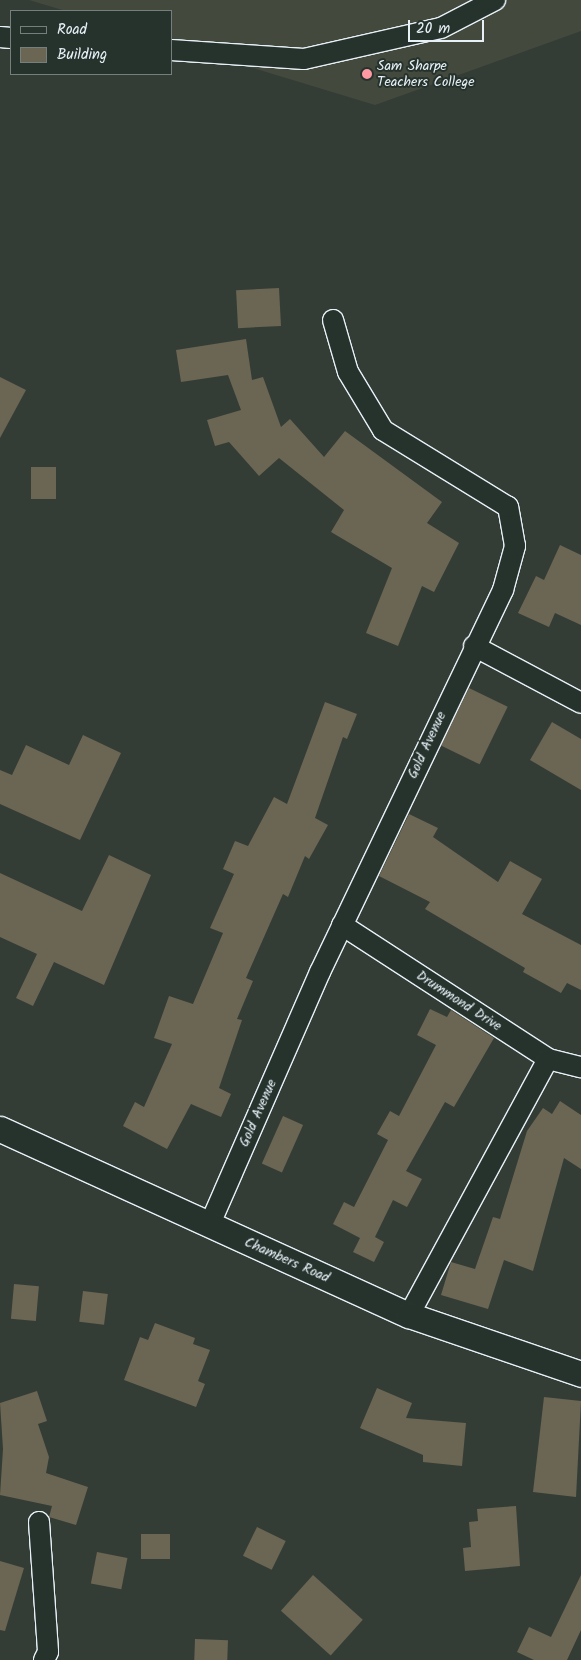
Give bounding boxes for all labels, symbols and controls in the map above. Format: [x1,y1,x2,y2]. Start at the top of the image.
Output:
legend [10,10,172,75]
scale bar [411,10,487,42]
text: 20 m [416,17,450,41]
text: Road [57,18,87,42]
text: Building [57,43,107,67]
place label: Sam Sharpe Teachers College [377,58,474,90]
marker: Sam Sharpe Teachers College [361,68,373,80]
street label: Gold Avenue [404,709,450,781]
street label: Drummond Drive [413,967,505,1035]
street label: Gold Avenue [236,1077,280,1149]
street label: Chambers Road [242,1234,332,1286]

